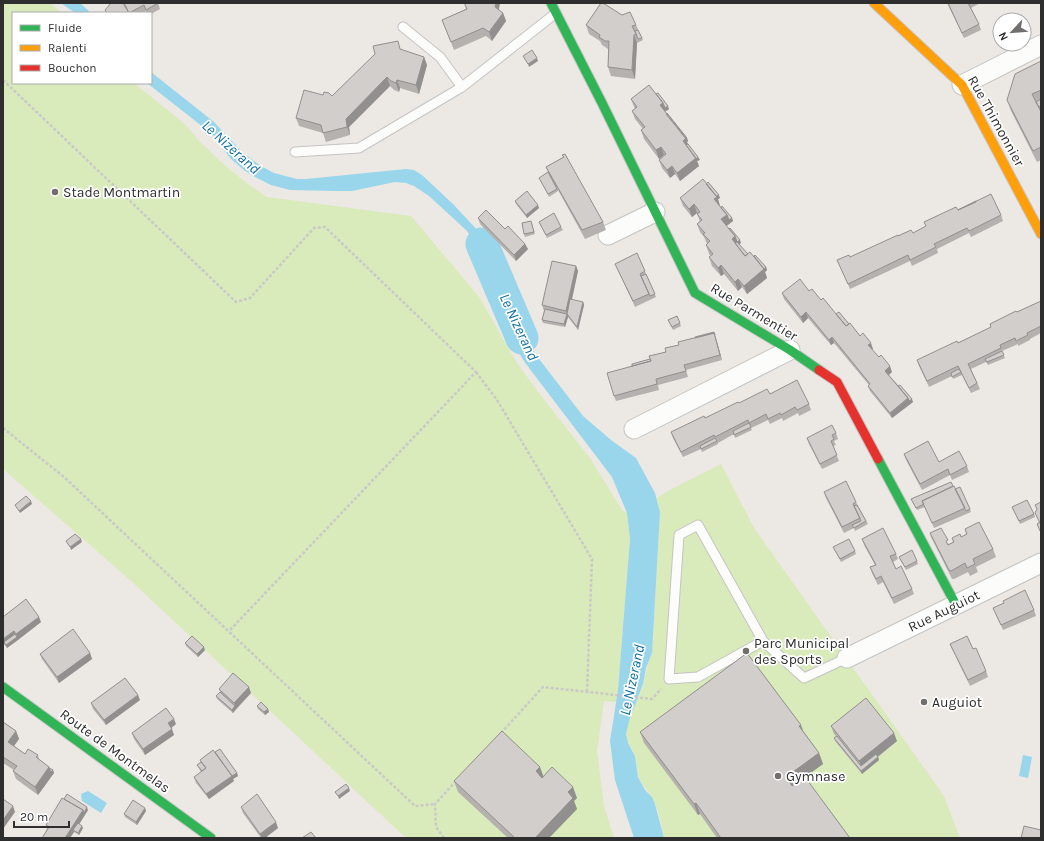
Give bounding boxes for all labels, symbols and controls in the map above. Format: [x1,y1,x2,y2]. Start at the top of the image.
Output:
legend [12,12,152,84]
north arrow [992,12,1032,52]
text: Fluide [48,21,82,35]
text: N [996,30,1011,43]
text: Ralenti [48,41,87,55]
text: Bouchon [48,61,97,75]
street label: Rue Thimonnier [964,73,1028,170]
water label: Le Nizerand [198,116,264,178]
place label: Stade Montmartin [63,184,180,201]
marker: Stade Montmartin [50,187,60,197]
street label: Rue Parmentier [707,279,801,345]
water label: Le Nizerand [496,291,542,363]
street label: Rue Auguiot [905,586,983,636]
place label: Parc Municipal des Sports [754,635,849,668]
water label: Le Nizerand [616,643,648,717]
marker: Parc Municipal des Sports [741,646,751,656]
place label: Auguiot [932,694,982,711]
marker: Auguiot [919,697,929,707]
street label: Route de Montmelas [57,705,173,797]
place label: Gymnase [786,768,845,785]
marker: Gymnase [773,771,783,781]
scale bar [14,803,69,829]
text: 20 m [20,810,48,824]

